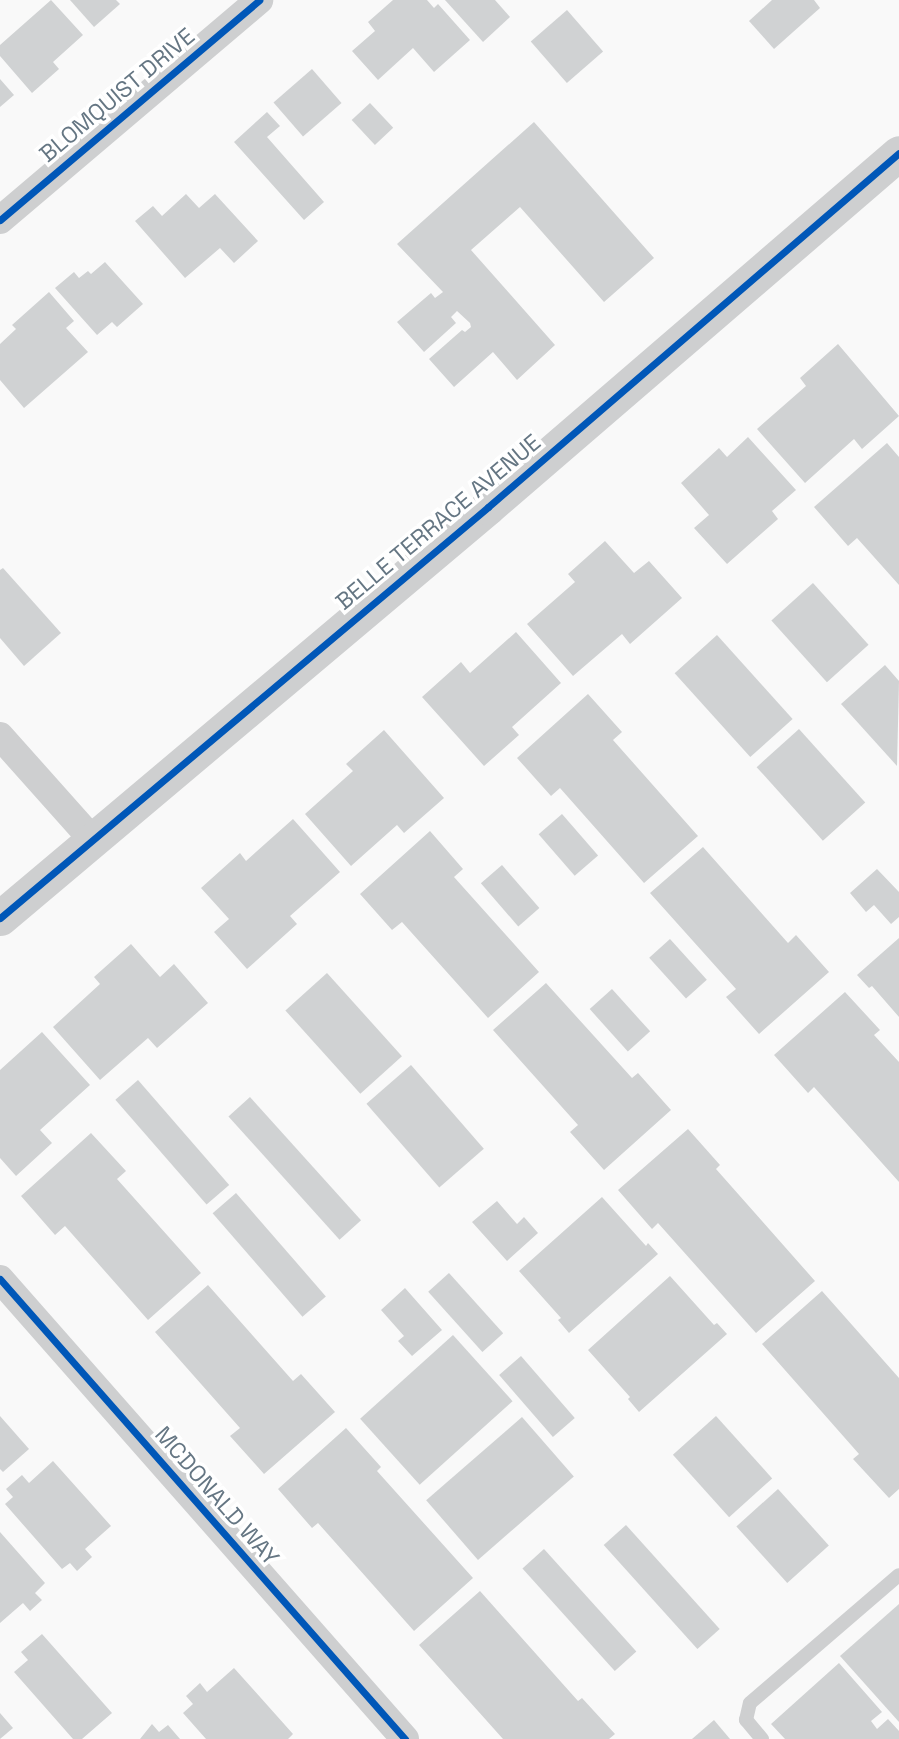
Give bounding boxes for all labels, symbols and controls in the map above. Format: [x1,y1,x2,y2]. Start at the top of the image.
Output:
street label: BLOMQUIST DRIVE [34,22,200,168]
street label: BELLE TERRACE AVENUE [330,428,546,616]
street label: MCDONALD WAY [149,1421,285,1571]

